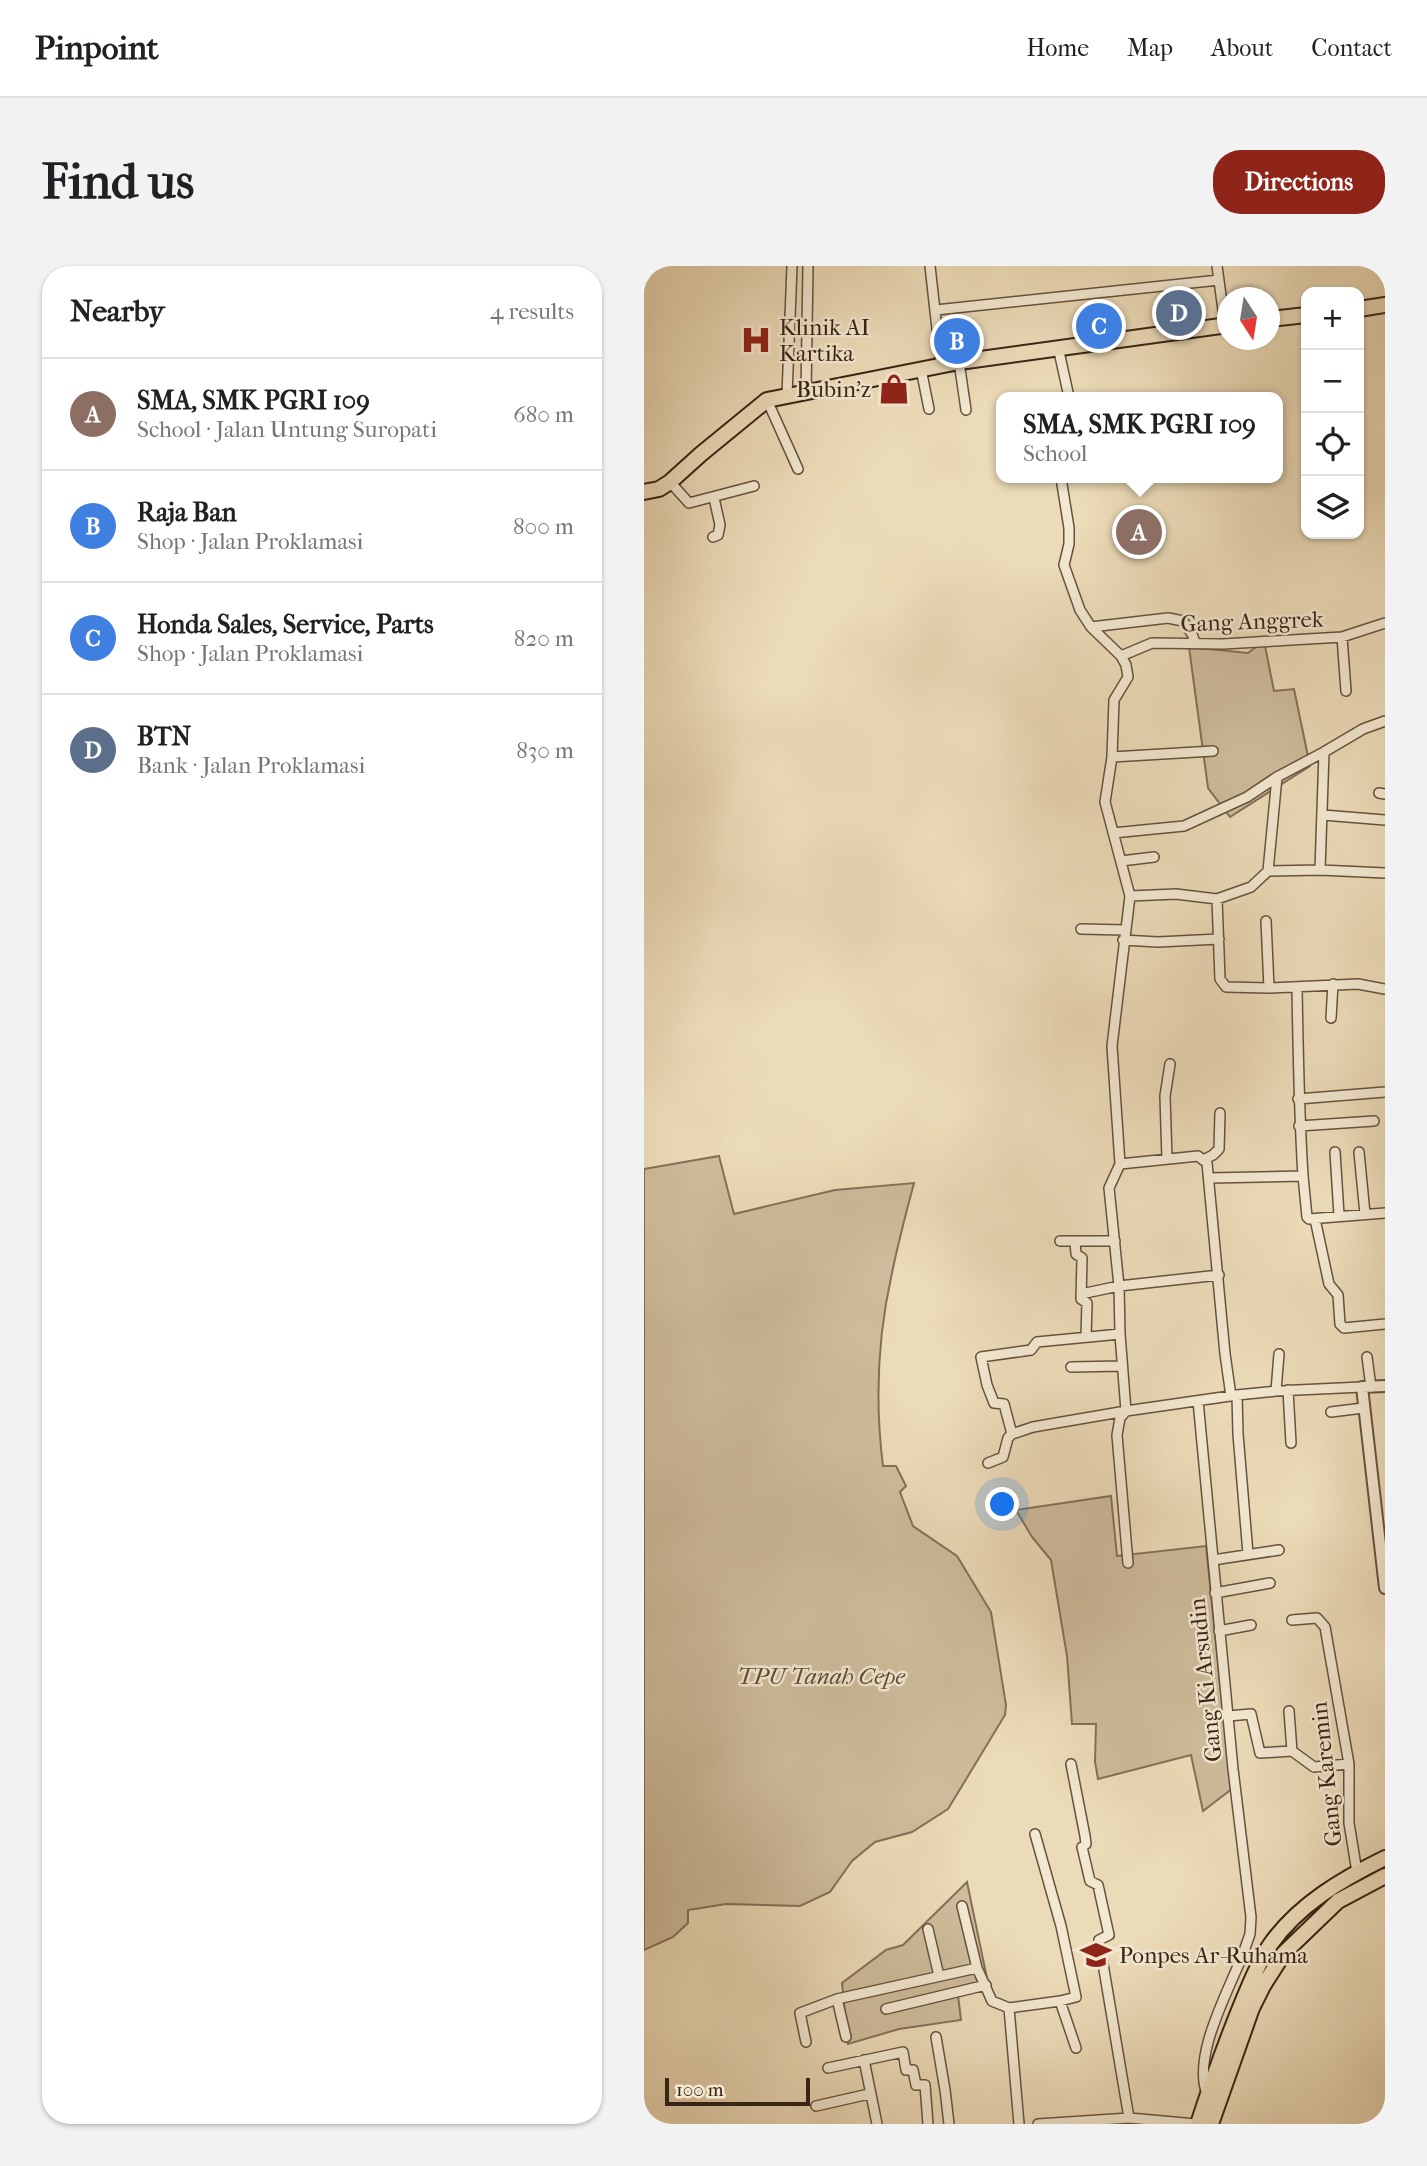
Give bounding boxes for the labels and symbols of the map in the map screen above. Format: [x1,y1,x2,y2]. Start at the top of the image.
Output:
pin: D [1156,287,1202,339]
north arrow [1217,287,1280,350]
pin: C [1076,300,1122,352]
place label: Klinik AI Kartika [779,314,870,367]
pin: B [934,315,980,367]
hospital icon: Klinik AI Kartika [739,323,773,357]
shop icon: Bubin’z [877,372,911,406]
place label: Bubin’z [796,376,871,403]
pin: A [1116,506,1162,558]
street label: Gang Anggrek [1180,605,1325,637]
your location [985,1487,1019,1521]
street label: Gang Ki Arsudin [1183,1596,1228,1763]
park label: TPU Tanah Cepe [737,1663,906,1690]
street label: Gang Karemin [1305,1700,1348,1848]
school or university icon: Ponpes Ar-Ruhama [1079,1938,1113,1972]
place label: Ponpes Ar-Ruhama [1119,1942,1308,1969]
scale bar [665,2075,810,2107]

